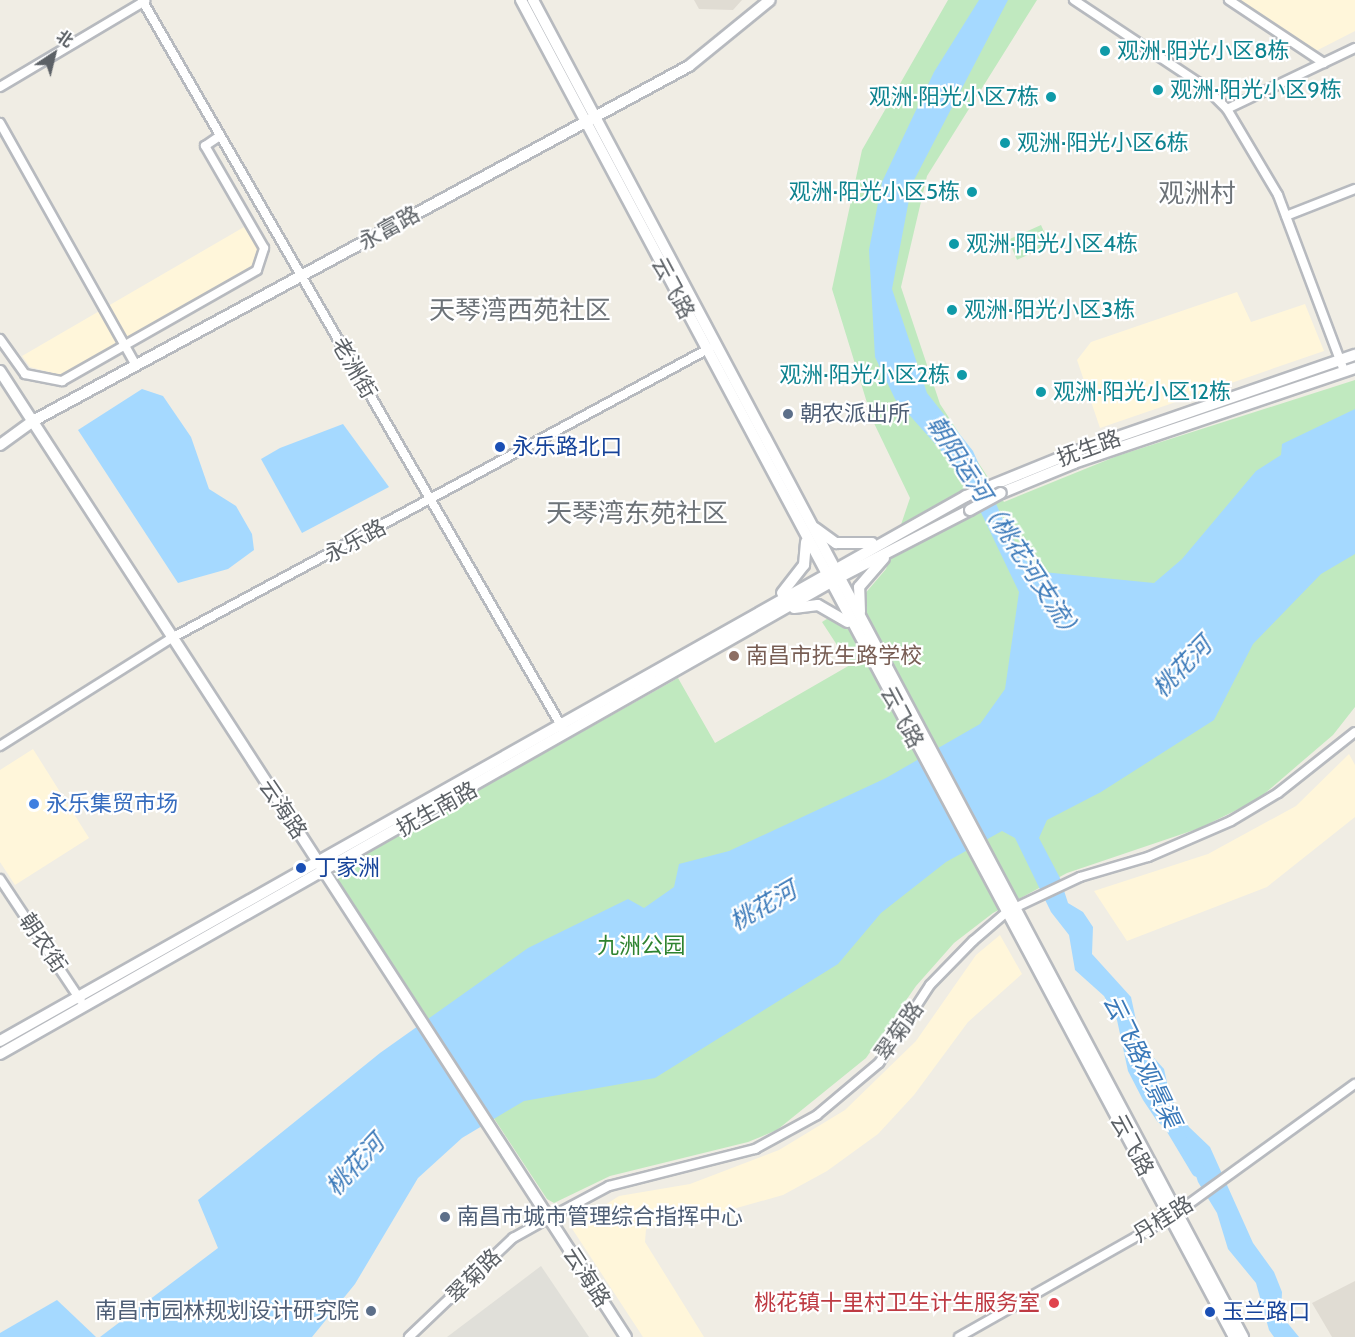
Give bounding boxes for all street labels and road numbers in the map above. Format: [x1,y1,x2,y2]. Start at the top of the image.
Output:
street label: 永富路 [354,200,424,256]
street label: 云飞路 [646,253,700,323]
street label: 老洲街 [326,333,382,403]
street label: 抚生路 [1053,424,1125,472]
street label: 永乐路 [320,514,390,568]
street label: 云飞路 [875,682,929,752]
street label: 云海路 [254,774,312,844]
street label: 抚生南路 [392,776,482,842]
street label: 朝农街 [14,908,72,978]
street label: 翠菊路 [869,996,929,1066]
street label: 云飞路 [1105,1110,1159,1180]
street label: 丹桂路 [1128,1190,1198,1248]
street label: 云海路 [558,1242,616,1312]
street label: 翠菊路 [441,1243,507,1309]

